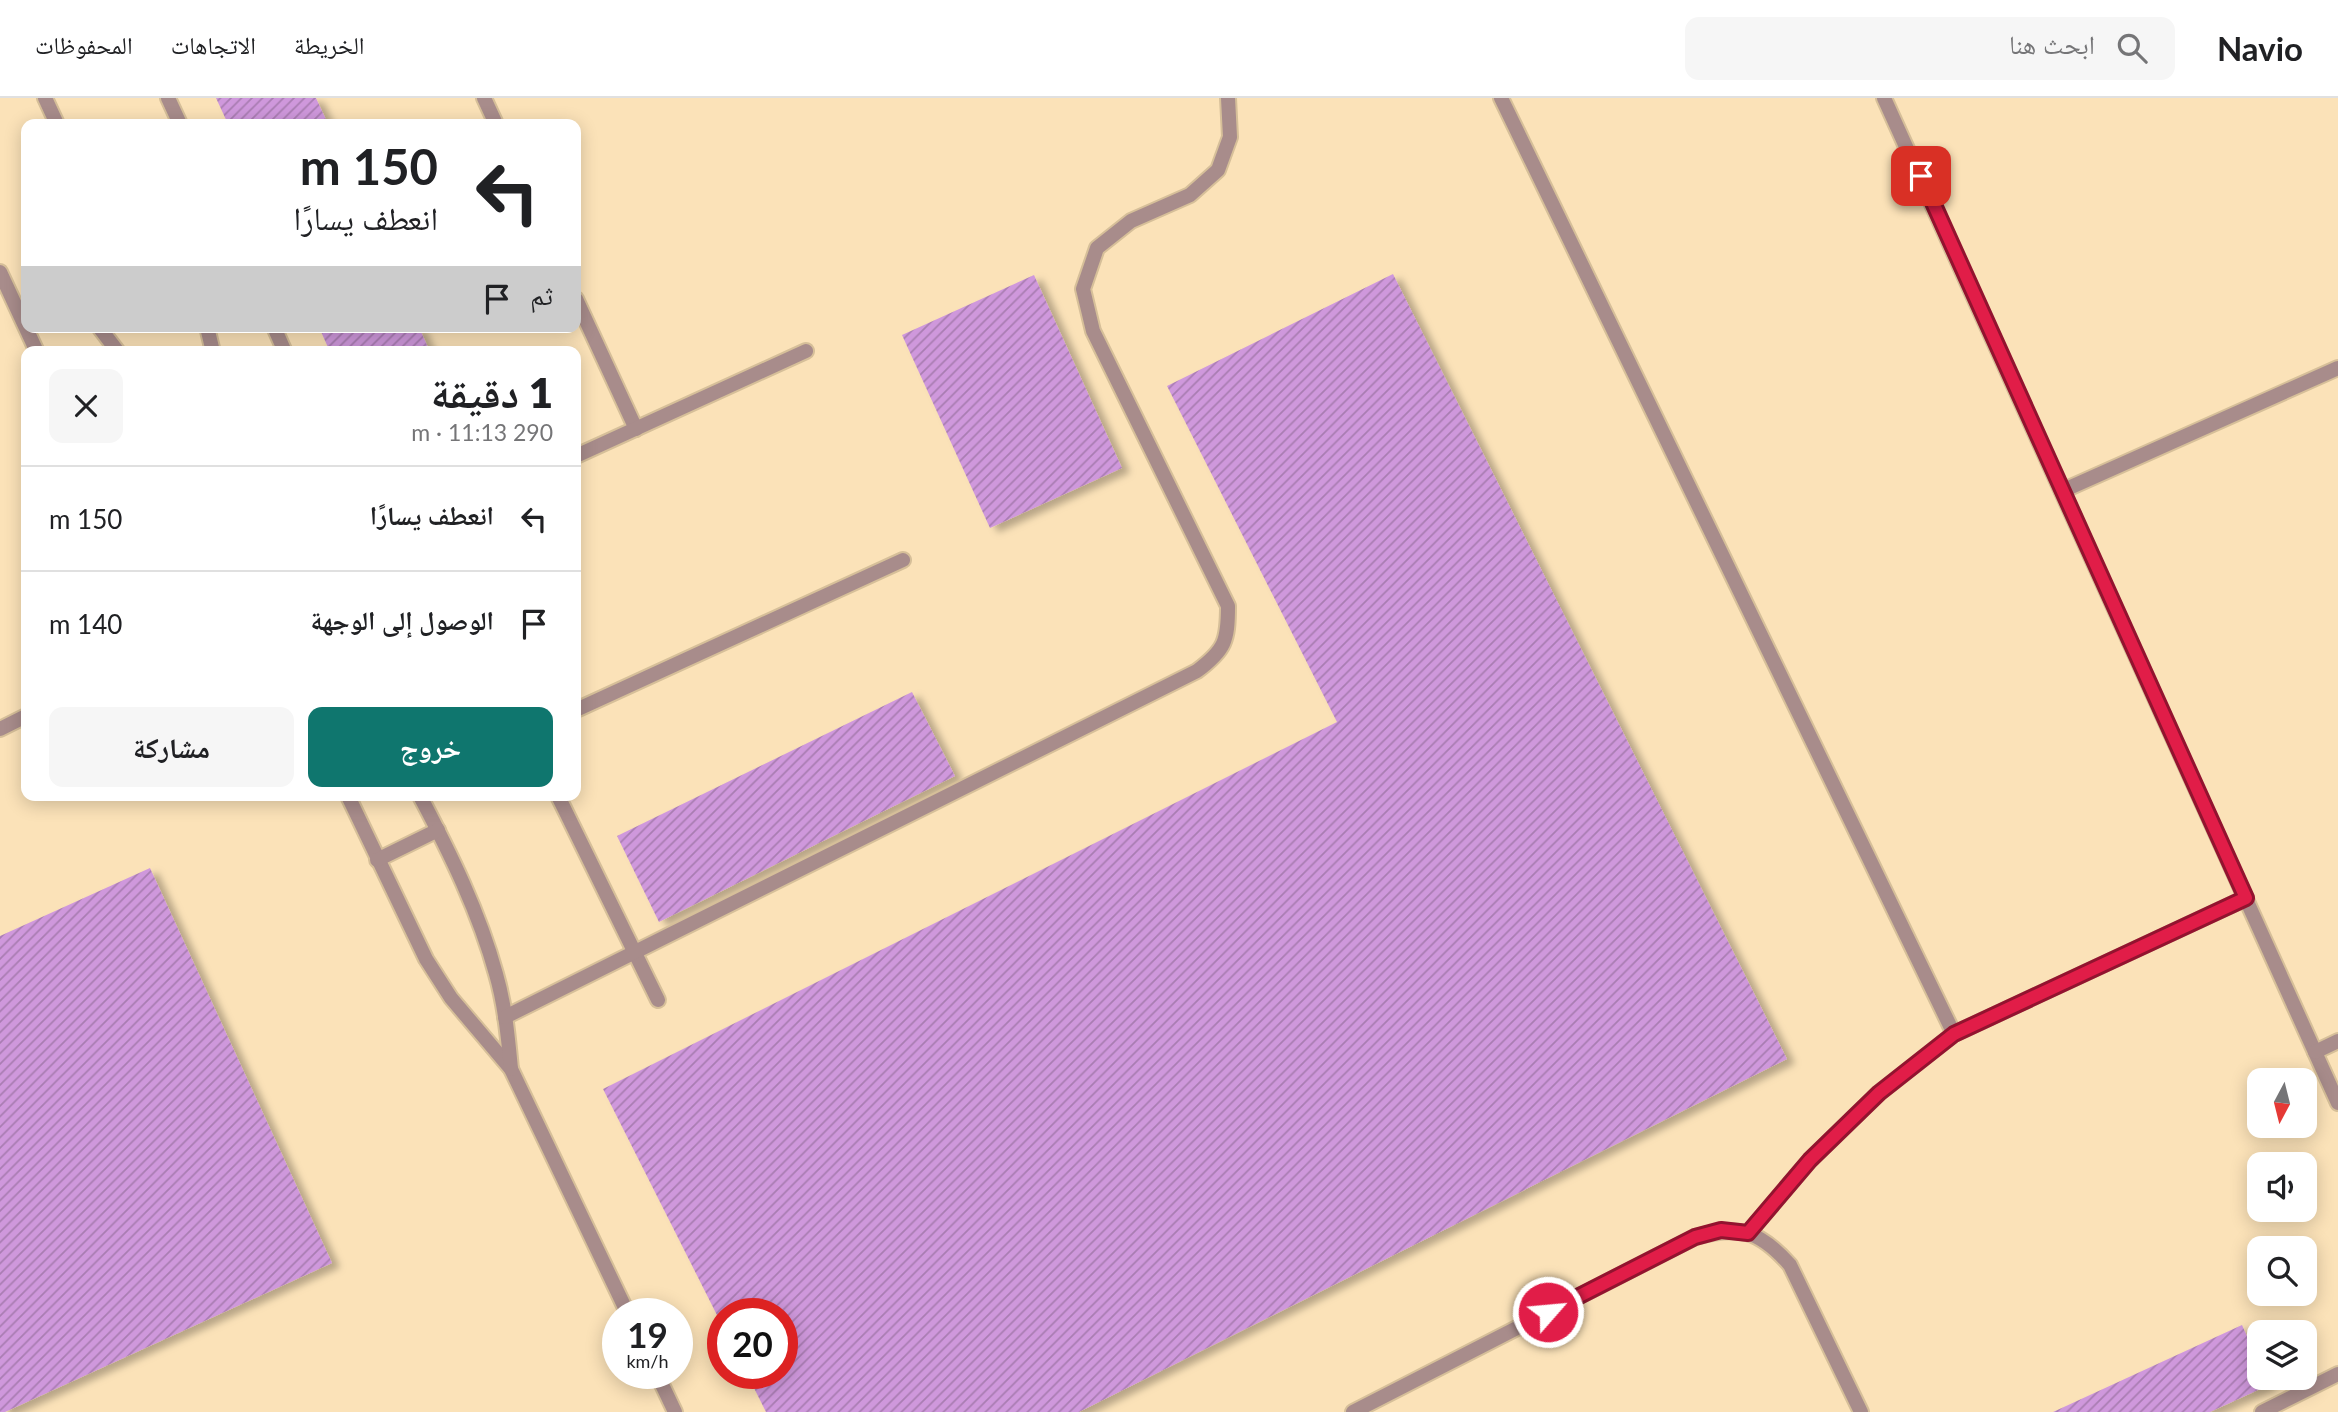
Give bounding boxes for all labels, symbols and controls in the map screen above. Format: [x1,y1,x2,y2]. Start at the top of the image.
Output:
search box [1685,17,2175,80]
text: ابحث هنا [2009,28,2095,60]
text: Navio [2217,28,2303,68]
icon: search [2113,29,2151,67]
text: المحفوظات [35,30,133,59]
text: الاتجاهات [171,30,256,59]
text: الخريطة [294,30,365,59]
text: 150 m [300,137,438,195]
pin [1891,146,1951,206]
icon: left [462,147,553,238]
icon: arrive [1902,157,1940,195]
text: انعطف يسارًا [294,198,438,237]
text: ثم [530,279,553,311]
icon: arrive [478,280,516,318]
text: 1 دقيقة [431,367,553,417]
button: close [49,369,123,443]
text: 290 m · 11:13 [411,418,553,446]
text: انعطف يسارًا [370,499,494,531]
icon: left [515,500,553,538]
text: 150 m [49,503,122,535]
text: الوصول إلى الوجهة [310,604,494,636]
icon: arrive [515,605,553,643]
text: 140 m [49,608,122,640]
button: مشاركة [49,707,294,787]
button: خروج [308,707,553,787]
north arrow [2247,1068,2317,1138]
map controls [2247,1068,2317,1390]
button: sound [2247,1152,2317,1222]
button: search [2247,1236,2317,1306]
position arrow [1511,1275,1585,1349]
speed limit sign: 20 [707,1298,798,1389]
text: 19 [627,1313,668,1355]
button: layers [2247,1320,2317,1390]
text: km/h [626,1350,669,1372]

